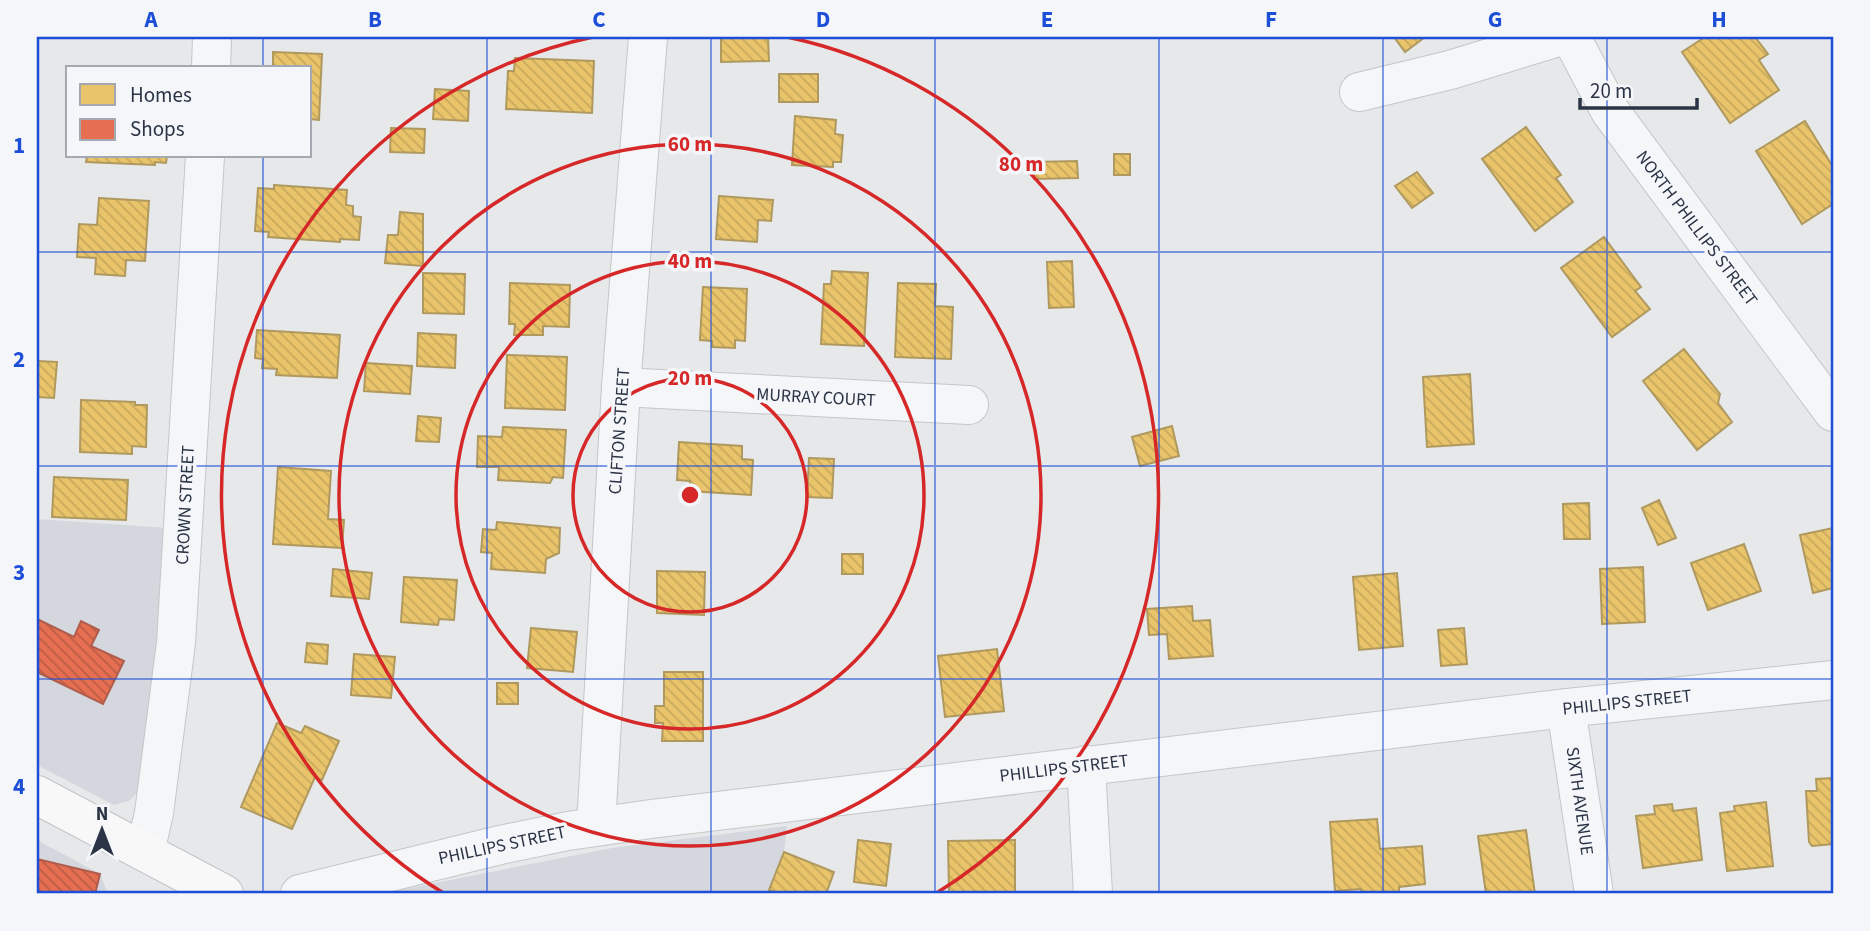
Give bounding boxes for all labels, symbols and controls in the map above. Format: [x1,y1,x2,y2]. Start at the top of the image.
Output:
text: A [143,3,158,36]
text: B [368,3,382,36]
text: C [592,3,606,36]
text: D [816,3,830,36]
text: E [1041,3,1053,36]
text: F [1265,3,1277,36]
text: G [1488,3,1502,36]
text: H [1711,3,1727,36]
legend [66,66,312,158]
scale bar [1580,66,1697,110]
text: 20 m [1590,76,1632,106]
text: Homes [130,80,192,110]
text: Shops [130,114,185,144]
text: 1 [13,129,25,162]
text: 60 m [668,129,712,159]
street label: NORTH PHILLIPS STREET [1630,146,1763,311]
text: 80 m [999,149,1043,179]
text: 40 m [668,246,712,276]
text: 2 [13,343,25,376]
text: 20 m [668,363,712,393]
street label: CLIFTON STREET [603,367,636,495]
street label: MURRAY COURT [756,382,877,413]
street label: CROWN STREET [170,444,201,565]
centre of rings [678,483,702,507]
text: 3 [13,556,25,589]
street label: PHILLIPS STREET [1561,683,1693,722]
street label: SIXTH AVENUE [1560,745,1599,857]
street label: PHILLIPS STREET [998,748,1130,789]
text: 4 [13,770,25,803]
north arrow [66,794,136,864]
text: N [96,801,108,828]
street label: PHILLIPS STREET [436,820,569,871]

